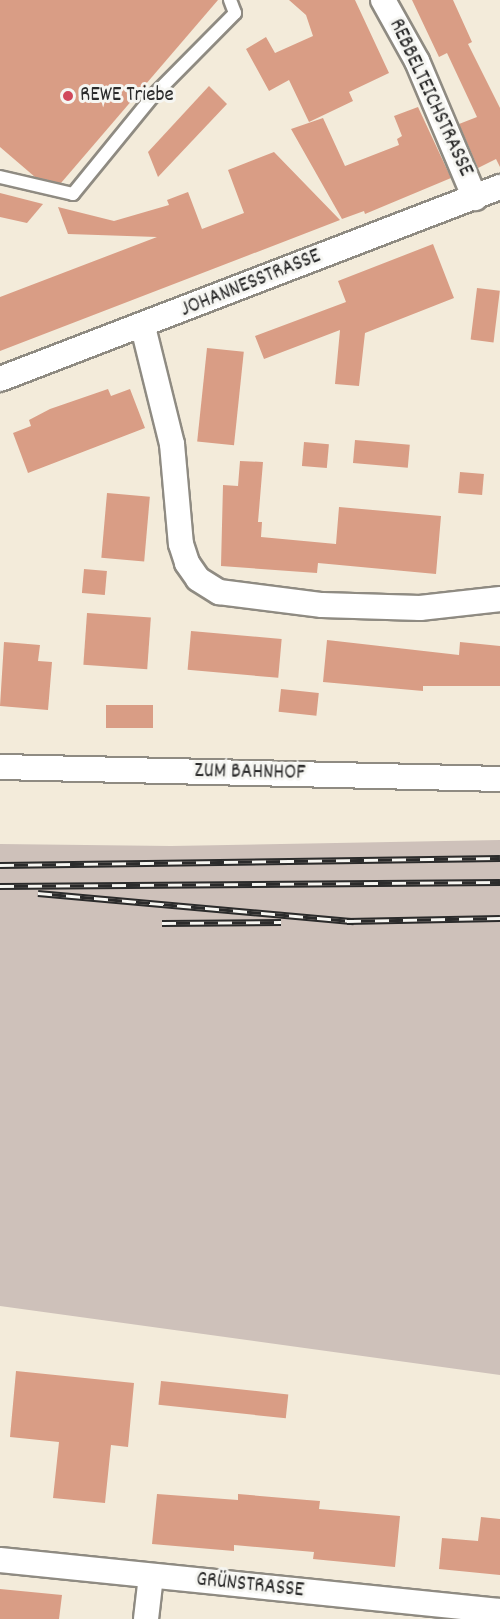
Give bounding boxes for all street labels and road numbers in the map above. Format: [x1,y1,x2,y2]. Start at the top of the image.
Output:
street label: REBBELTEICHSTRASSE [382,15,478,181]
street label: JOHANNESSTRASSE [177,244,325,324]
street label: ZUM BAHNHOF [194,759,306,787]
street label: GRÜNSTRASSE [195,1568,305,1604]

